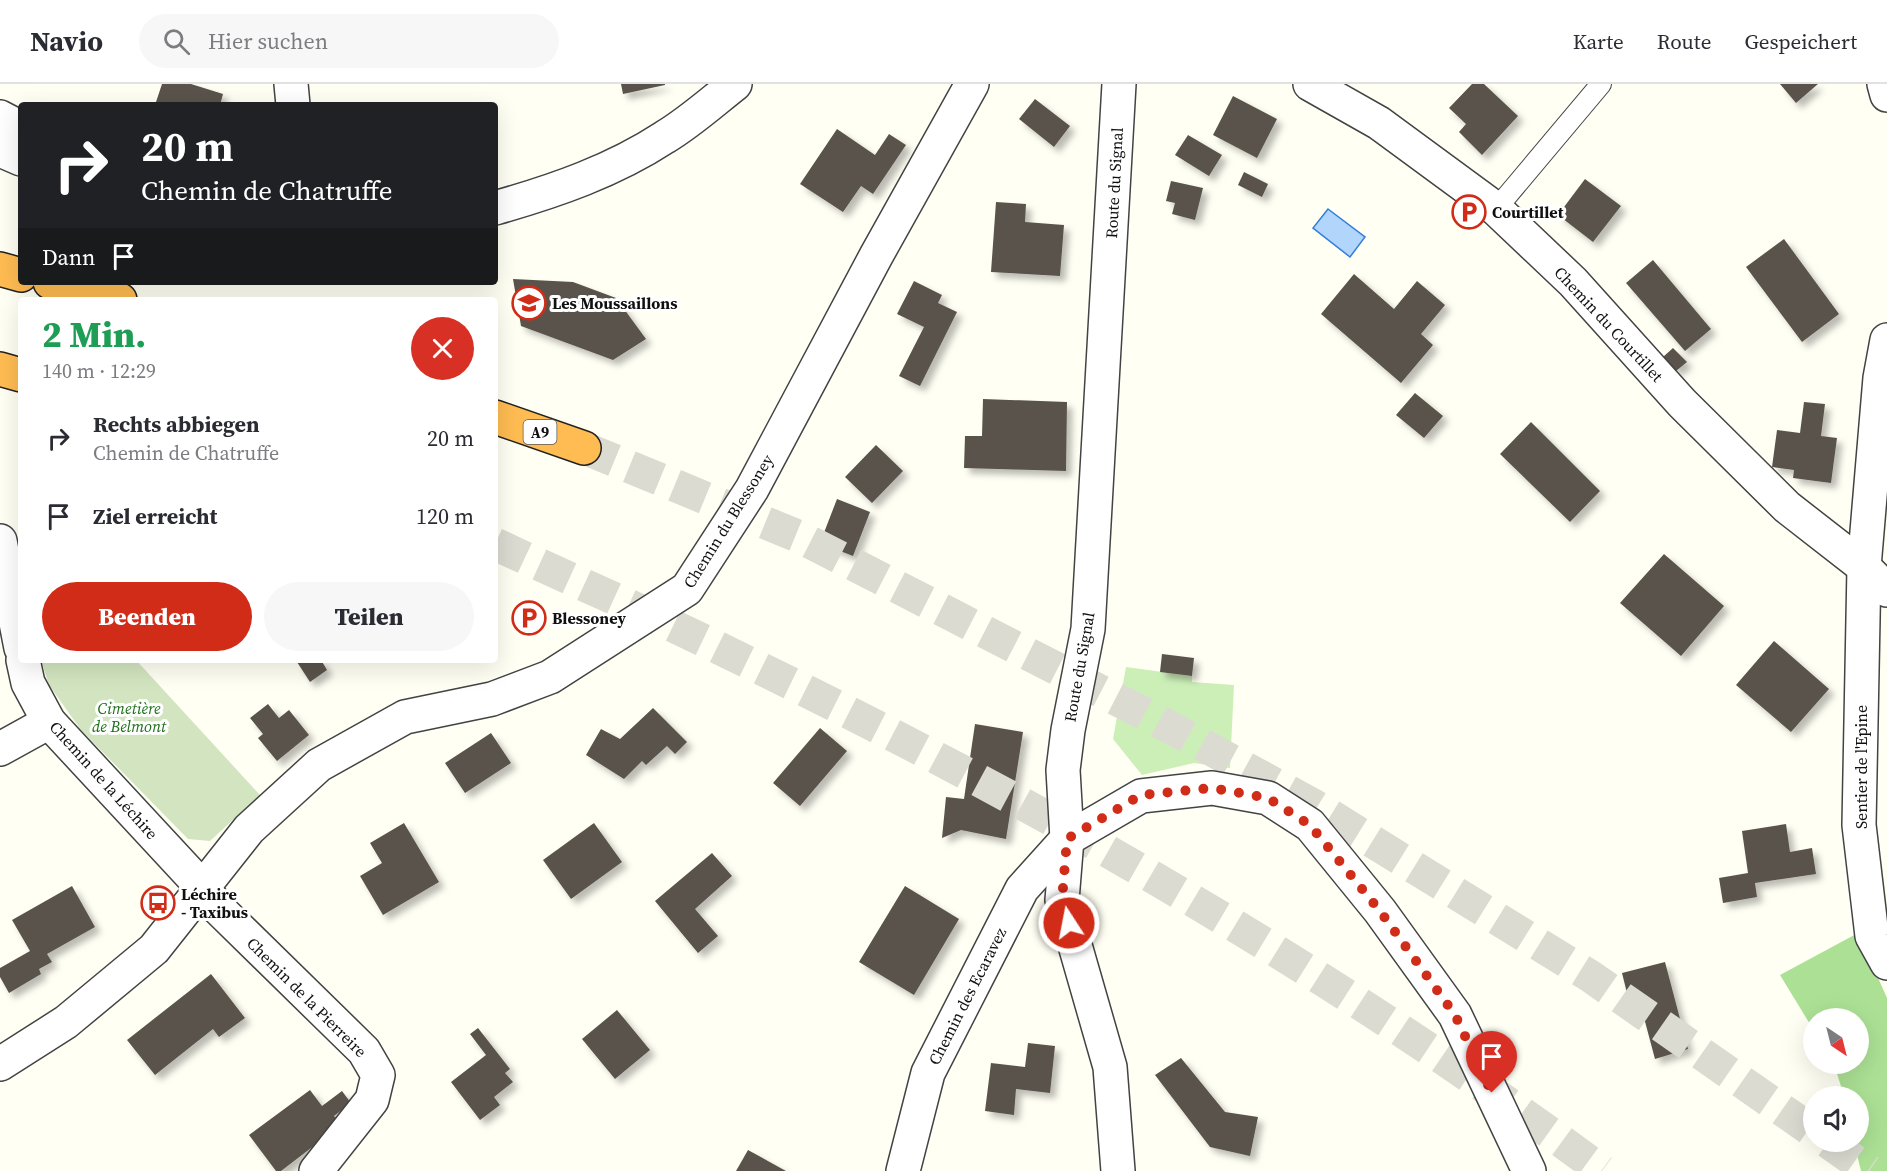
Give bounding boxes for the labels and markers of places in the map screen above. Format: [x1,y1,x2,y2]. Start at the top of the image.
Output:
parking icon: Courtillet [1451,194,1487,230]
place label: Courtillet [1492,201,1564,223]
school or university icon: Les Moussaillons [511,285,547,321]
place label: Les Moussaillons [552,292,678,314]
parking icon: Blessoney [511,600,547,636]
place label: Blessoney [552,607,626,629]
place label: Léchire - Taxibus [181,883,248,923]
bus stop icon: Léchire - Taxibus [140,885,176,921]
pin [1466,1031,1517,1093]

